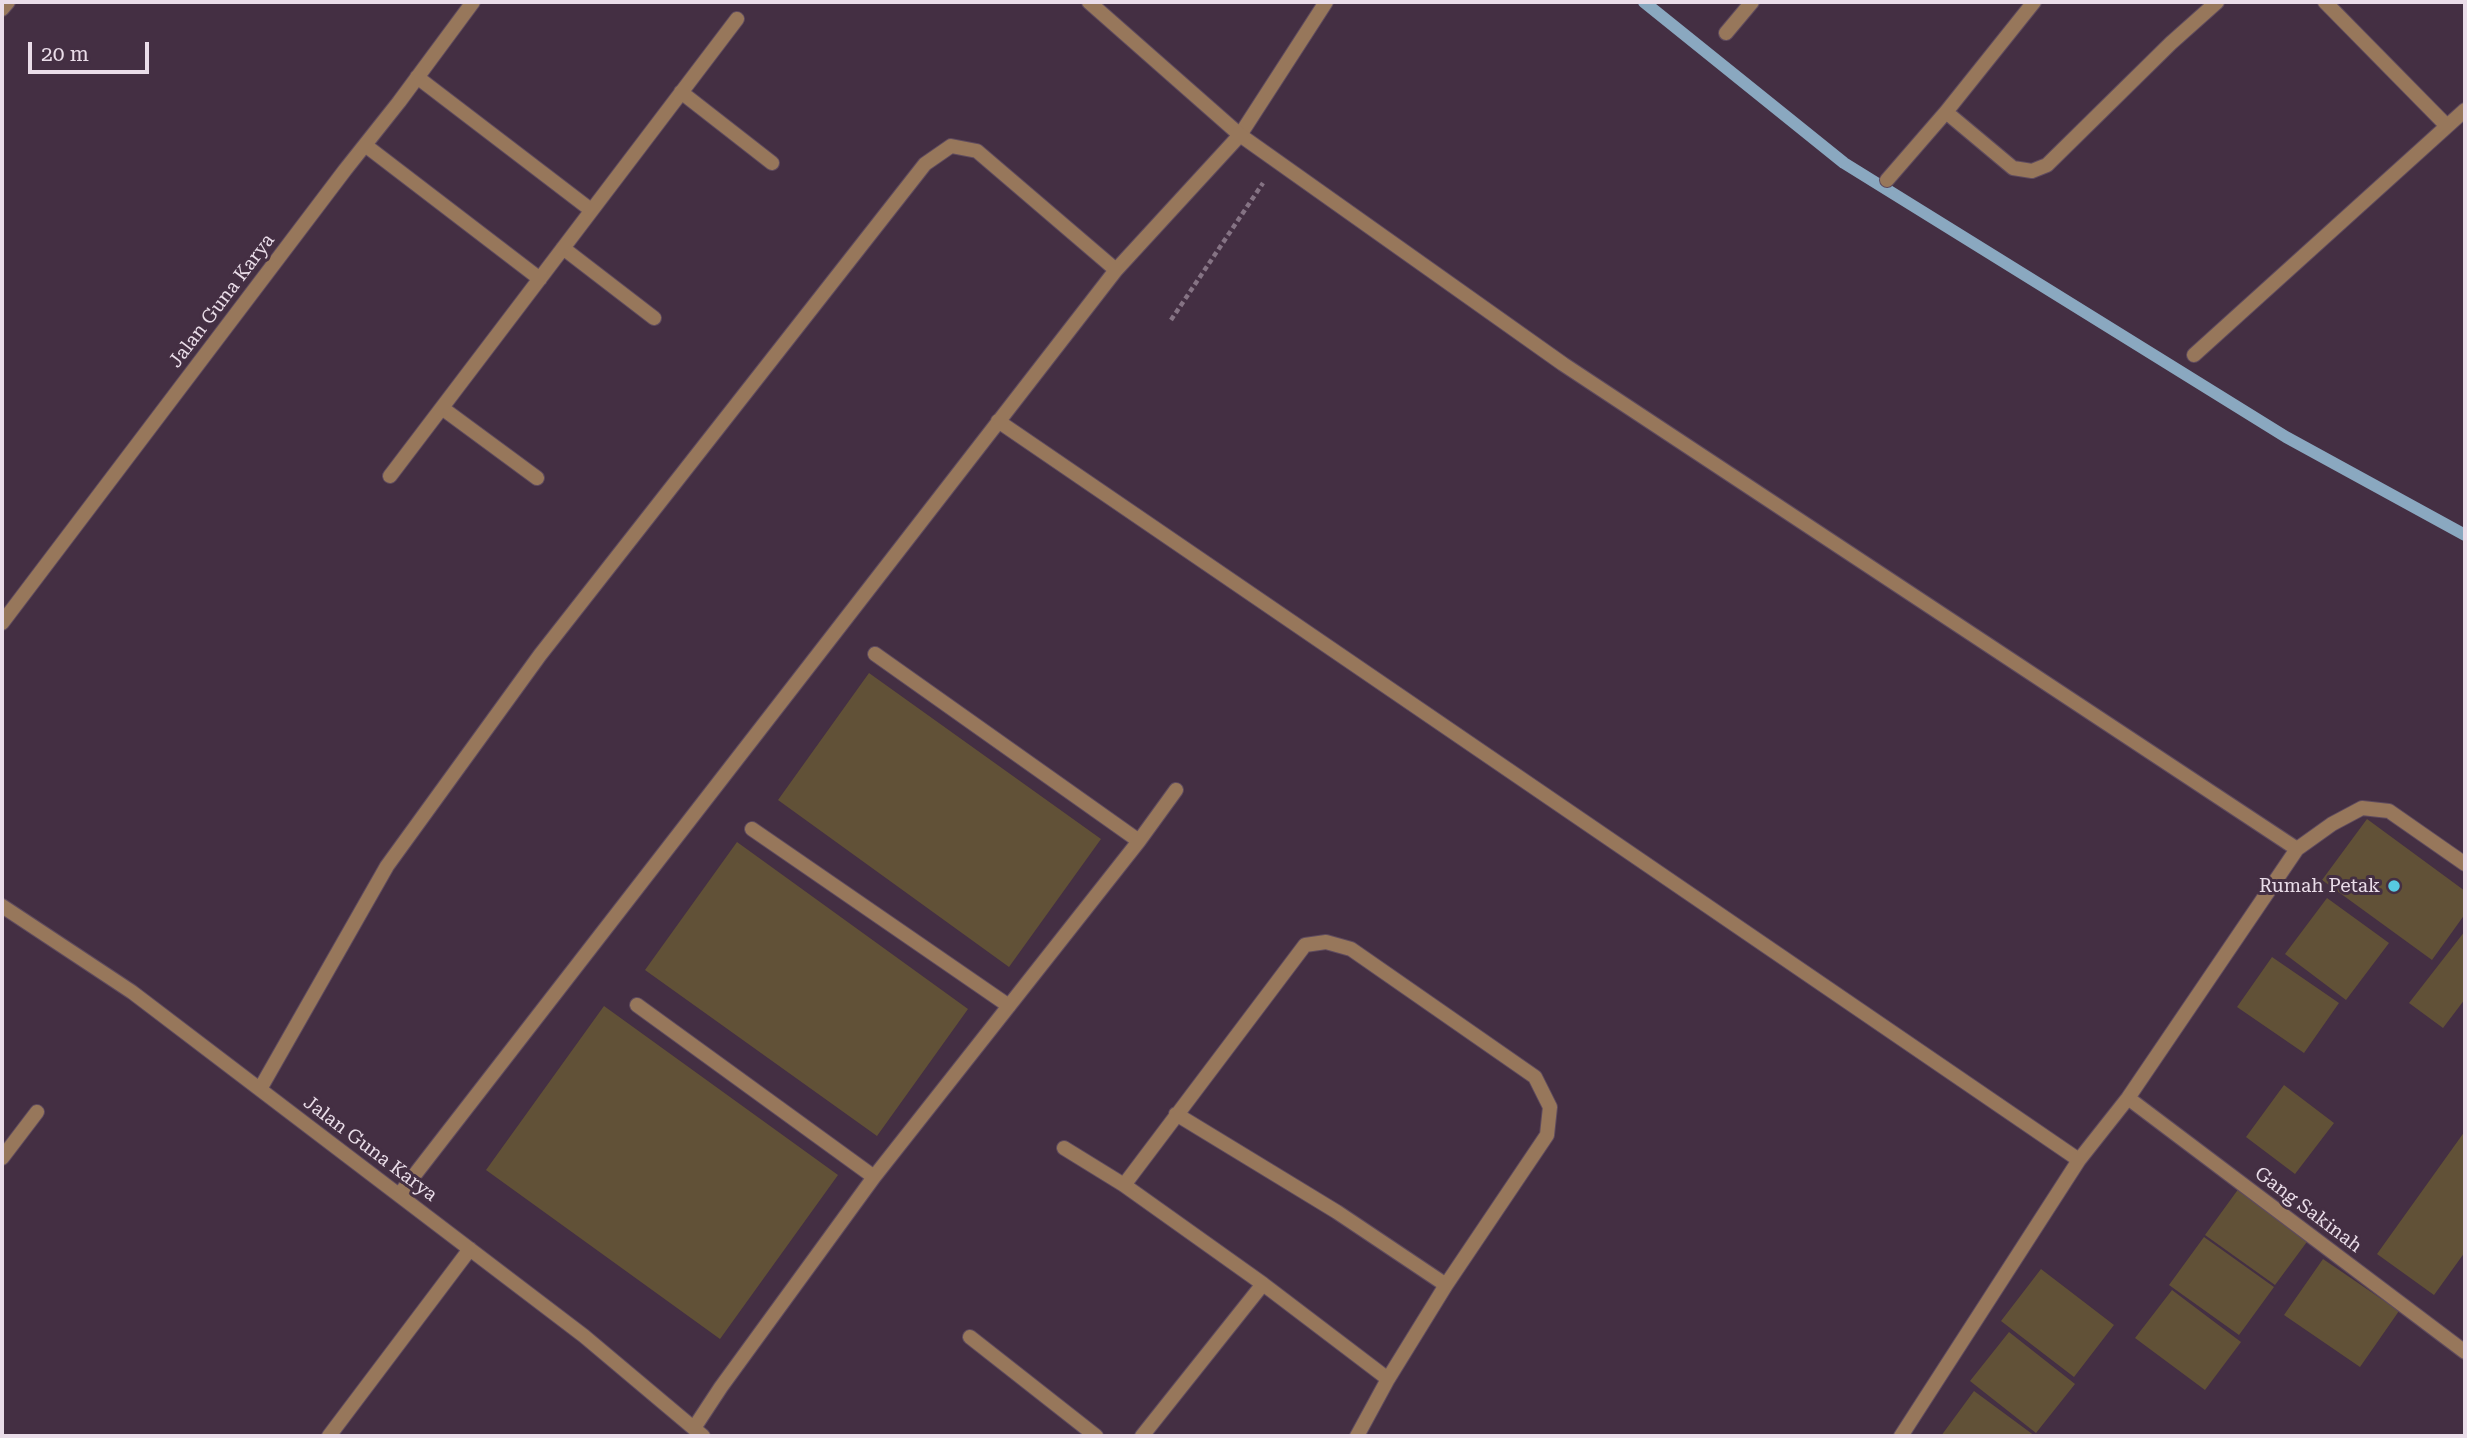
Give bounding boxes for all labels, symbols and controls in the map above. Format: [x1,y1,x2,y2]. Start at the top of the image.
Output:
scale bar [32,28,152,72]
text: 20 m [41,42,89,66]
street label: Jalan Guna Karya [164,230,280,372]
place label: Rumah Petak [2259,875,2380,897]
marker: Rumah Petak [2386,878,2402,894]
street label: Jalan Guna Karya [299,1091,441,1207]
street label: Gang Sakinah [2250,1162,2366,1258]

